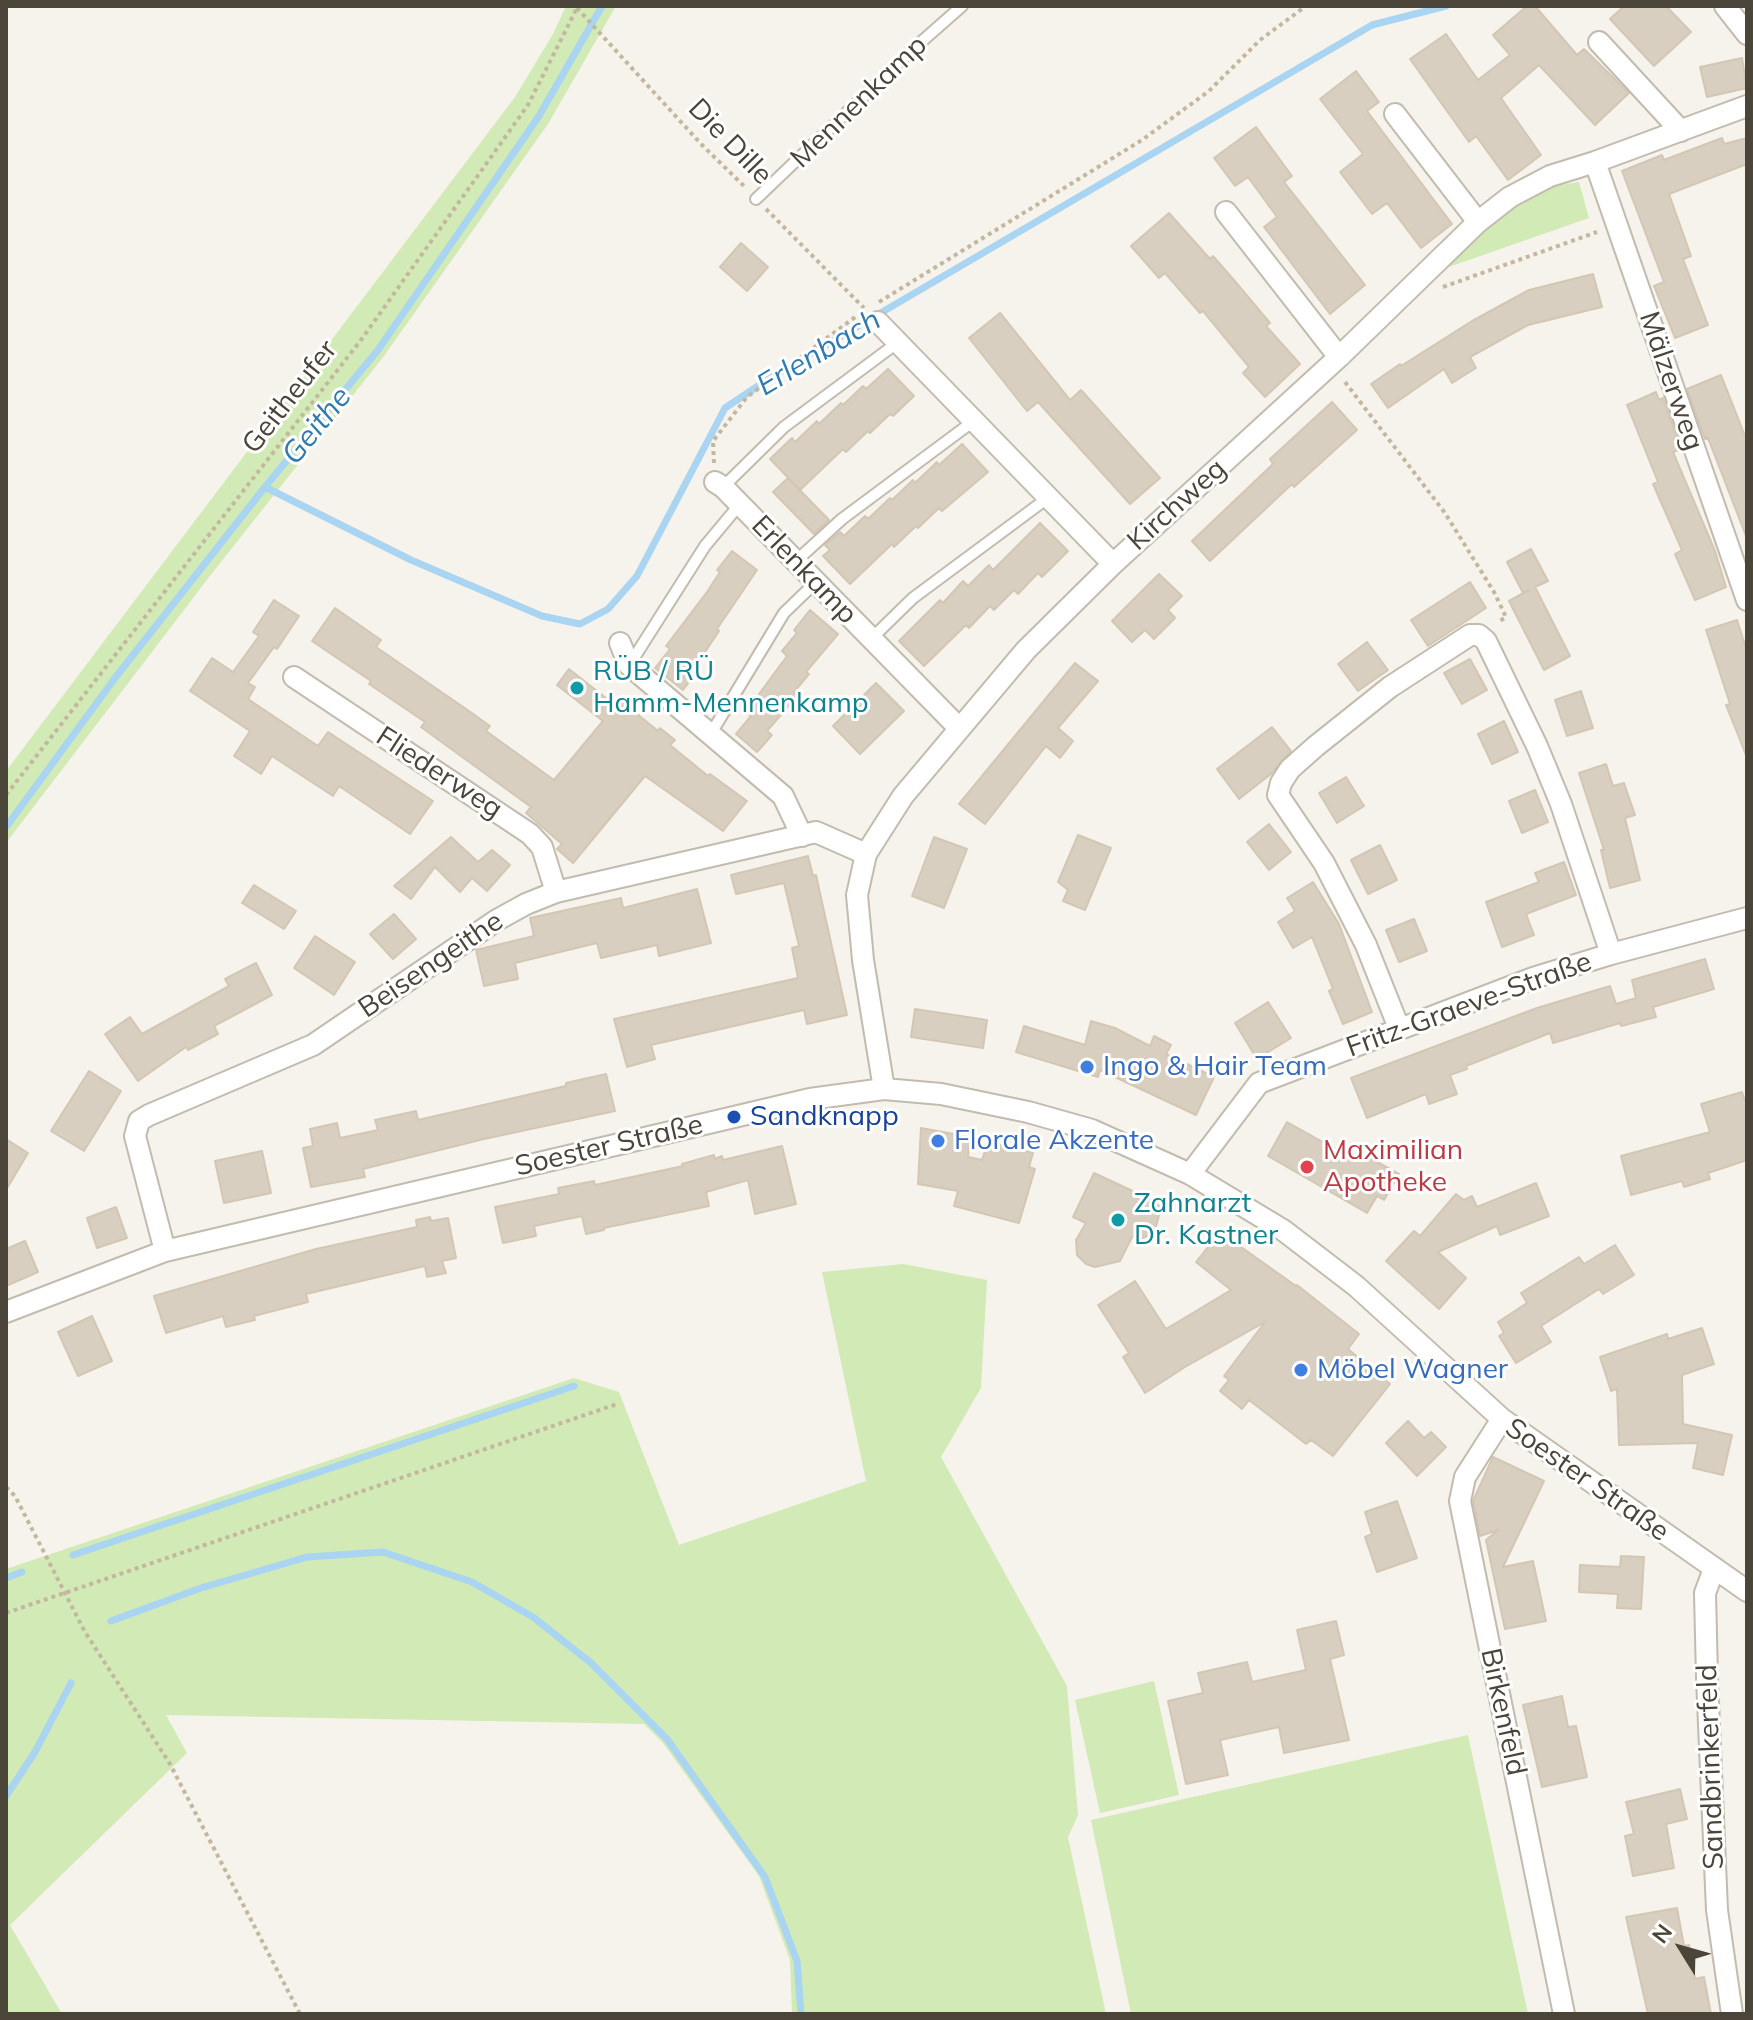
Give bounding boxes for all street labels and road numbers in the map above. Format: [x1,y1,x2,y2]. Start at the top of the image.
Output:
street label: Mennenkamp [784,29,934,175]
street label: Die Dille [681,92,779,192]
street label: Mälzerweg [1632,307,1710,455]
street label: Geitheufer [235,334,345,460]
street label: Kirchweg [1121,452,1233,558]
street label: Erlenkamp [744,509,864,631]
street label: Fliederweg [370,720,508,826]
street label: Beisengeithe [353,904,509,1026]
street label: Fritz-Graeve-Straße [1342,945,1596,1065]
street label: Soester Straße [512,1108,706,1184]
street label: Soester Straße [1499,1411,1675,1549]
street label: Birkenfeld [1473,1645,1533,1779]
street label: Sandbrinkerfeld [1691,1664,1731,1870]

